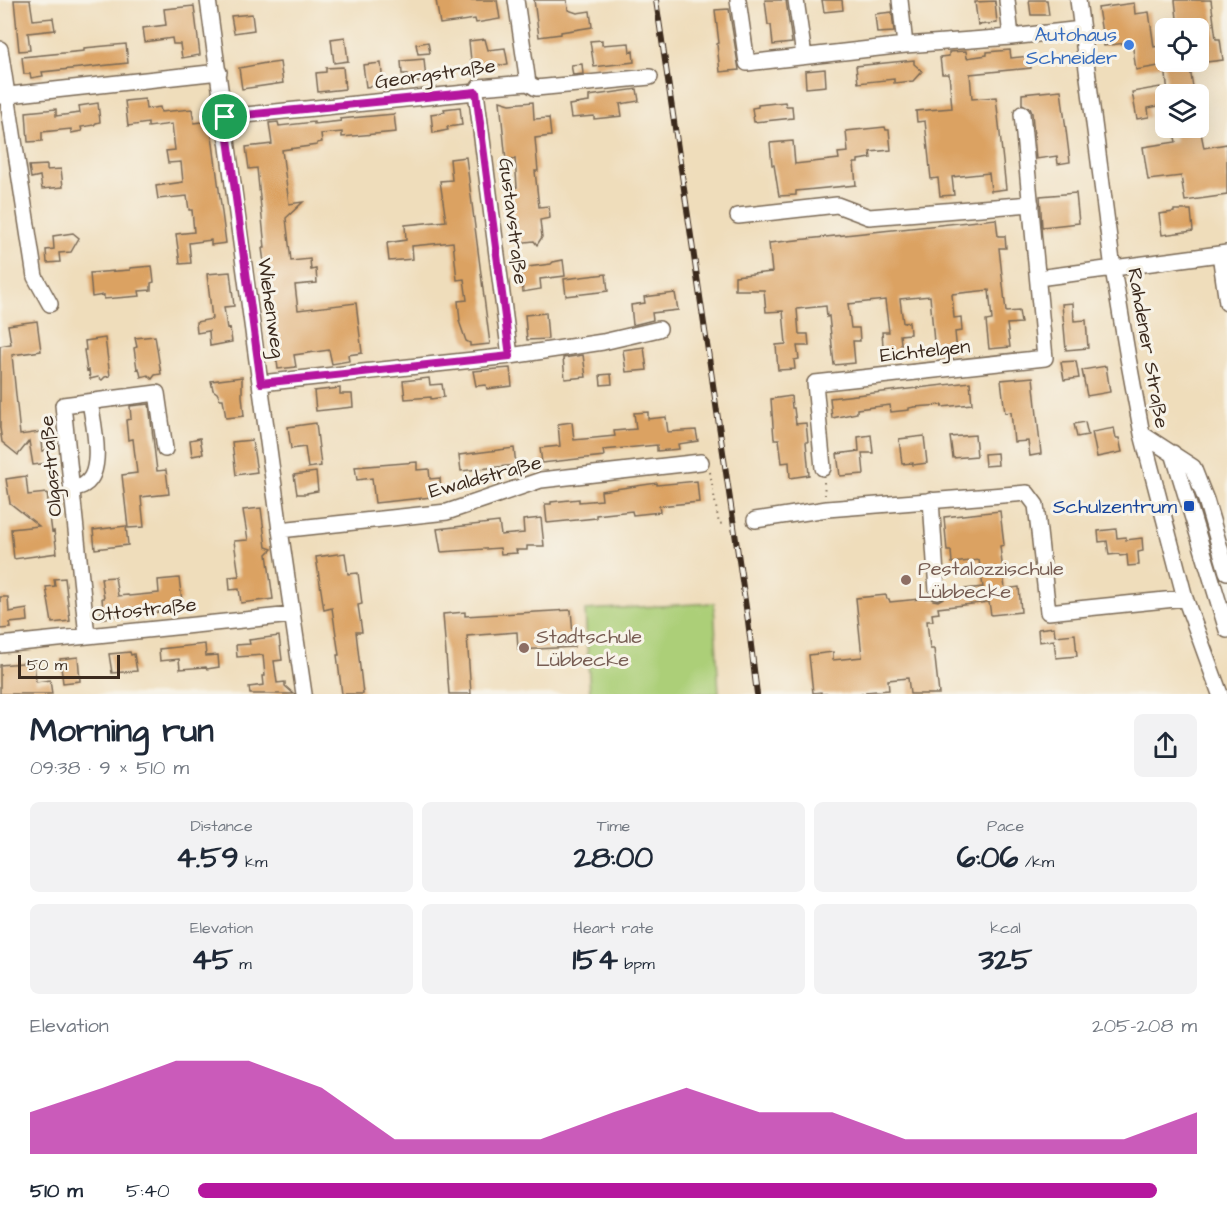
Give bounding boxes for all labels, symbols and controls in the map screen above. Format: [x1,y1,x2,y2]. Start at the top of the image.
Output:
map controls [1155,18,1209,138]
button: locate [1155,18,1209,72]
place label: Autohaus Schneider [1026,21,1117,72]
marker: Autohaus Schneider [1122,38,1136,52]
street label: Georgstraße [373,52,498,97]
button: layers [1155,84,1209,138]
pin [199,91,250,142]
icon: arrive [208,100,241,133]
street label: Gustavstraße [491,156,535,286]
street label: Wiehenweg [249,256,292,360]
street label: Rahdener Straße [1120,266,1176,431]
street label: Eichtelgen [879,332,972,371]
street label: Olgastraße [33,414,70,518]
street label: Ewaldstraße [426,448,545,505]
place label: Schulzentrum [1053,493,1177,521]
marker: Schulzentrum [1182,499,1196,513]
place label: Pestalozzischule Lübbecke [918,555,1064,606]
marker: Pestalozzischule Lübbecke [899,573,913,587]
street label: Ottostraße [90,591,198,629]
place label: Stadtschule Lübbecke [536,623,642,674]
marker: Stadtschule Lübbecke [517,641,531,655]
scale bar [18,652,120,680]
text: 50 m [27,654,67,676]
text: Morning run [30,708,214,754]
button: share [1134,714,1197,777]
text: 09:38 · 9 × 510 m [30,754,189,782]
text: Distance [190,815,253,837]
text: Time [597,815,630,837]
text: Pace [987,815,1024,837]
text: 4.59 [176,837,239,879]
text: 28:00 [574,837,653,879]
text: 6:06 [957,837,1018,879]
text: km [239,851,267,873]
text: /km [1018,851,1054,873]
text: Elevation [190,917,253,939]
text: Heart rate [573,917,654,939]
text: kcal [990,917,1021,939]
text: 45 [191,939,233,981]
text: 154 [572,939,618,981]
text: 325 [979,939,1032,981]
text: m [233,953,252,975]
text: bpm [618,953,655,975]
text: Elevation [30,1012,109,1040]
text: 205–208 m [1092,1012,1197,1040]
text: 510 m [30,1177,83,1205]
text: 5:40 [126,1177,170,1205]

